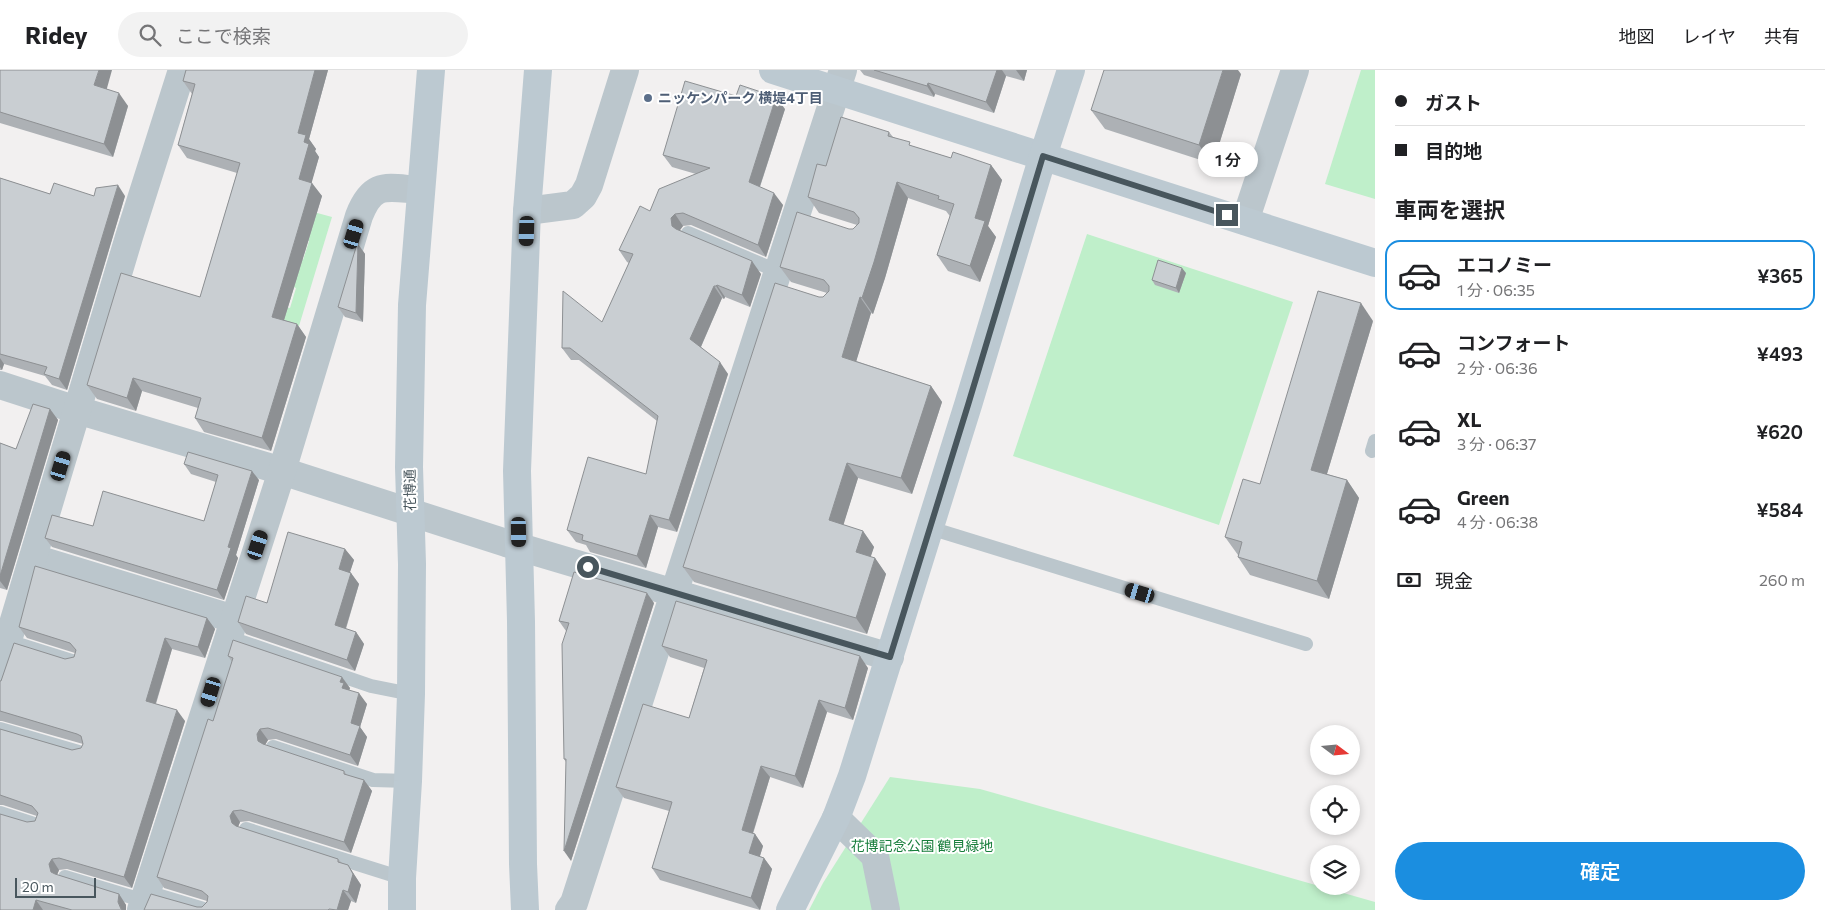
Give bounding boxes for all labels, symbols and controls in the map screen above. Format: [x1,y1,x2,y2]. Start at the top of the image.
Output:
search box [118,12,468,57]
text: Ridey [25,20,88,49]
icon: search [136,21,164,49]
text: ここで検索 [176,24,271,47]
text: 地図 [1619,25,1655,47]
text: レイヤ [1683,25,1736,47]
text: 共有 [1764,25,1800,47]
place label: ニッケンパーク 横堤4丁目 [658,89,823,106]
text: ガスト [1425,91,1482,114]
marker: ニッケンパーク 横堤4丁目 [642,92,654,104]
text: 目的地 [1425,139,1482,162]
callout: 1 分 [1197,142,1257,178]
text: 1 分 [1215,150,1241,169]
text: 車両を選択 [1395,196,1505,223]
route end [1216,204,1238,226]
car [518,216,535,246]
car [342,217,365,251]
icon: car [1397,253,1442,298]
text: エコノミー [1457,253,1552,276]
text: ¥365 [1757,264,1803,287]
text: 1 分 · 06:35 [1457,280,1535,299]
icon: car [1397,331,1442,376]
text: コンフォート [1457,331,1570,354]
text: ¥493 [1757,342,1803,365]
text: 2 分 · 06:36 [1457,358,1538,377]
text: XL [1457,408,1482,431]
icon: car [1397,409,1442,454]
text: ¥620 [1756,420,1803,443]
text: 3 分 · 06:37 [1457,434,1537,453]
car [49,449,72,483]
street label: 花博通 [401,469,418,511]
text: Green [1457,486,1509,509]
icon: car [1397,487,1442,532]
text: ¥584 [1757,498,1803,521]
text: 4 分 · 06:38 [1457,512,1538,531]
car [511,517,526,547]
car [246,528,269,562]
route start [577,556,599,578]
icon: cash [1395,566,1423,594]
text: 現金 [1435,569,1473,592]
text: 260 m [1759,570,1805,589]
car [1123,581,1156,605]
car [199,675,222,709]
north arrow [1310,725,1360,775]
map controls [1310,725,1360,895]
button: locate [1310,785,1360,835]
park label: 花博記念公園 鶴見緑地 [851,837,993,854]
button: 確定 [1395,842,1805,900]
button: layers [1310,845,1360,895]
scale bar [15,875,96,898]
text: 20 m [22,878,54,895]

